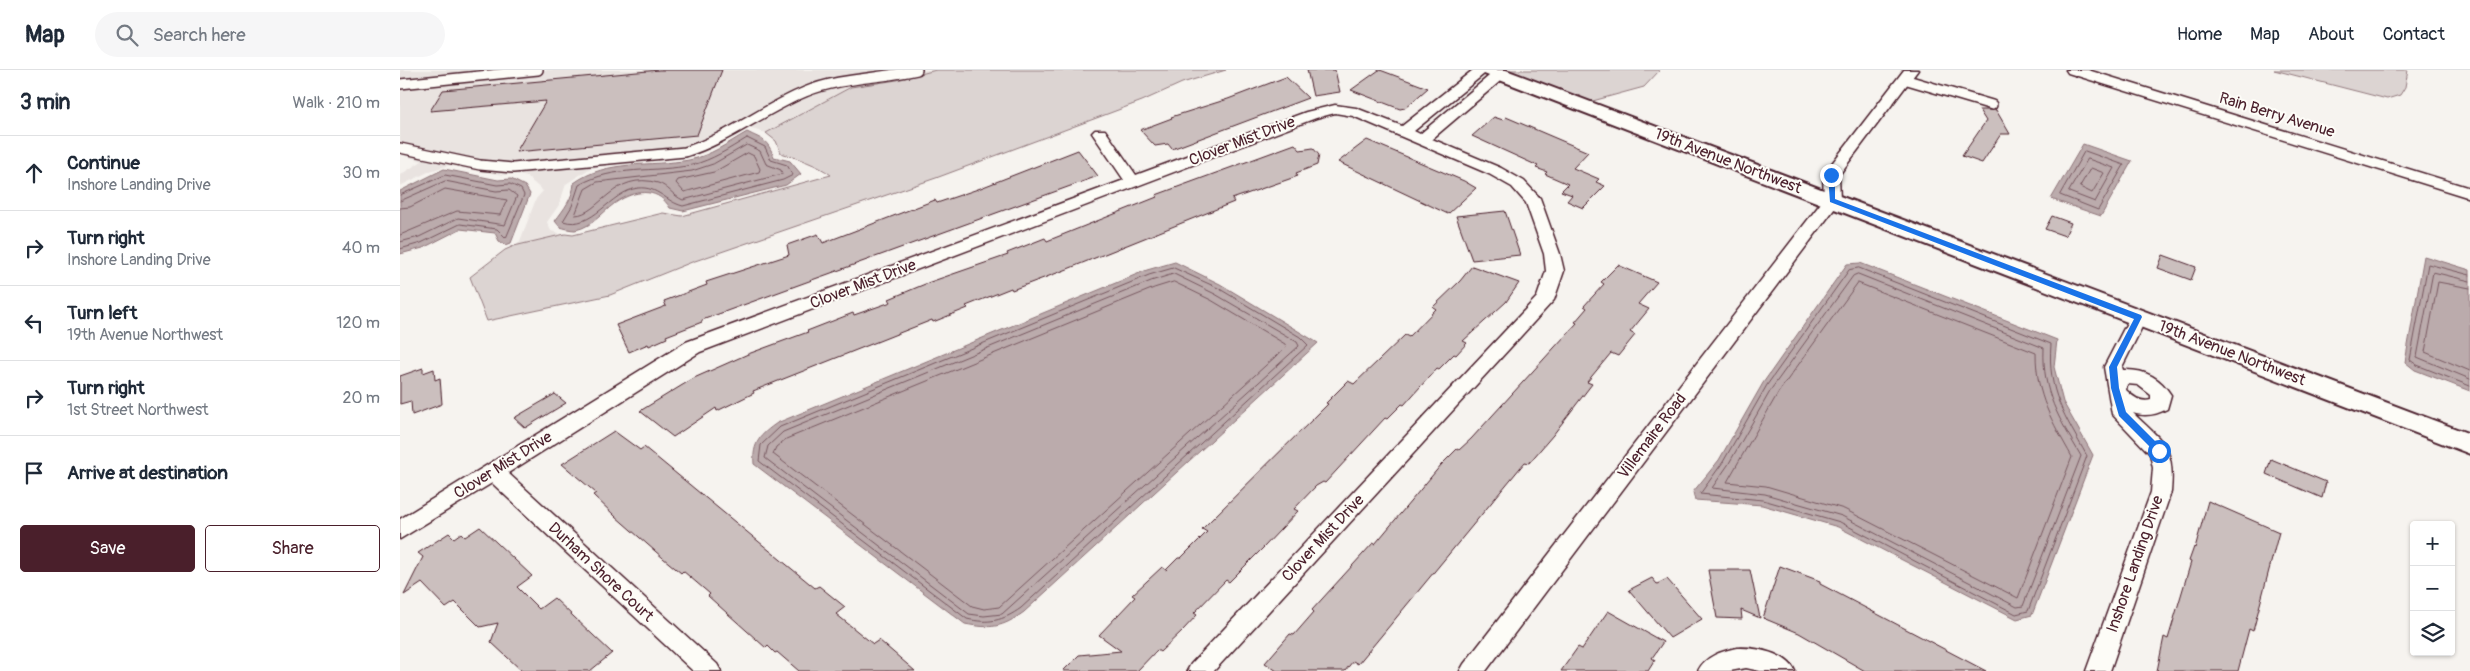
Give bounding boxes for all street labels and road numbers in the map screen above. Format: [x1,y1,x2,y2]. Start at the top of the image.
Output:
street label: Rain Berry Avenue [2217,88,2337,142]
street label: Clover Mist Drive [1186,112,1298,170]
street label: 19th Avenue Northwest [1652,124,1805,198]
street label: Clover Mist Drive [807,255,919,313]
street label: 19th Avenue Northwest [2156,316,2309,390]
street label: Villemaire Road [1613,389,1691,483]
street label: Clover Mist Drive [450,427,556,503]
street label: Clover Mist Drive [1277,490,1369,586]
street label: Inshore Landing Drive [2102,493,2168,635]
street label: Durham Shore Court [544,518,658,626]

